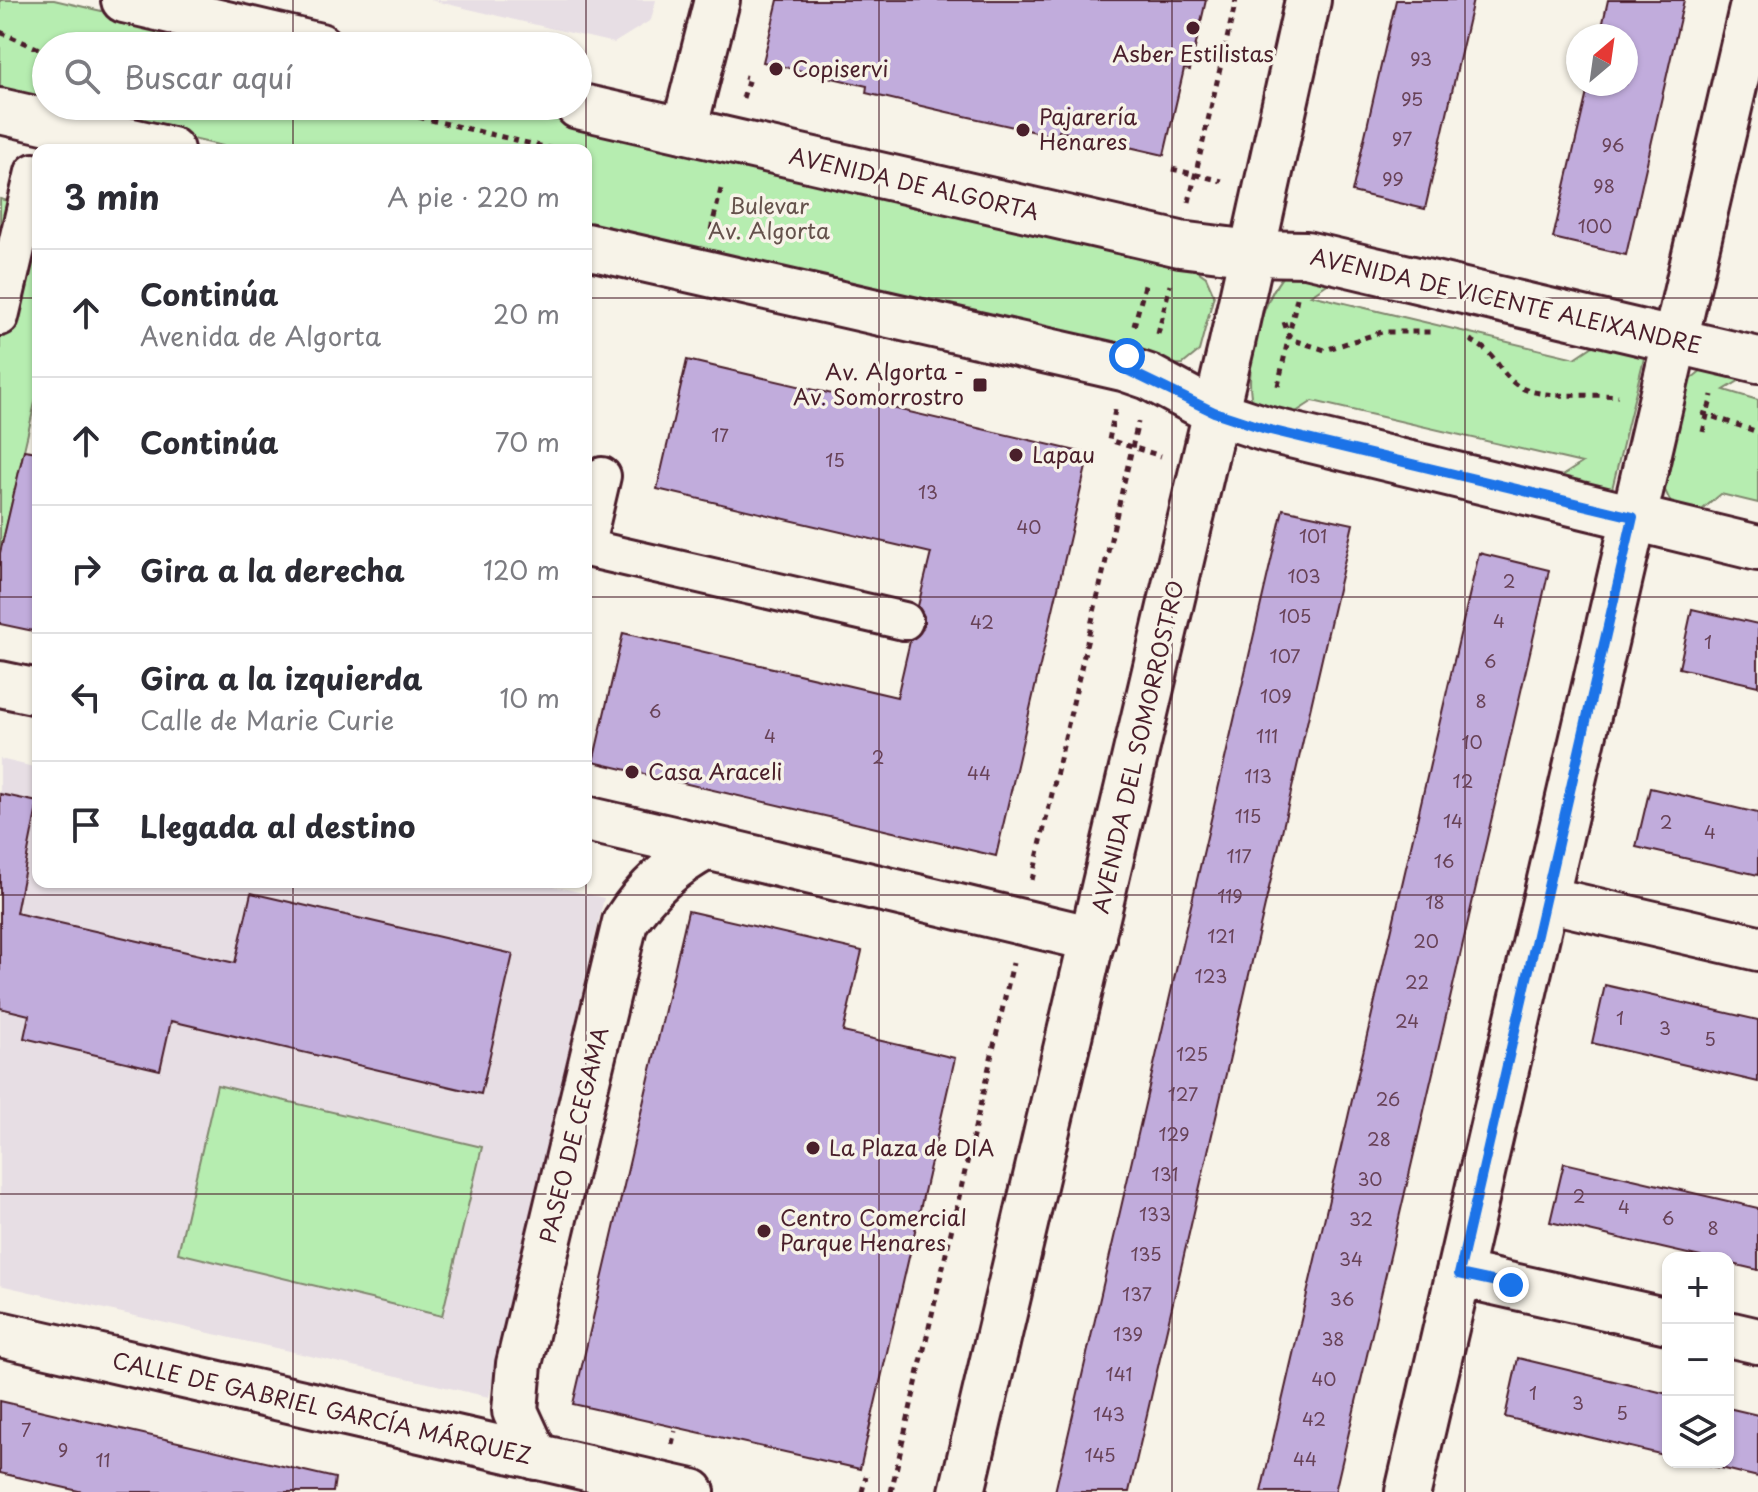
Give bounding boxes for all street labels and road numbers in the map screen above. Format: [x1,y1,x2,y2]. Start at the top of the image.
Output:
street label: AVENIDA DE ALGORTA [786,138,1042,227]
street label: AVENIDA DE VICENTE ALEIXANDRE [1308,238,1705,361]
street label: AVENIDA DEL SOMORROSTRO [1082,577,1191,916]
street label: PASEO DE CEGAMA [530,1023,615,1246]
street label: CALLE DE GABRIEL GARCÍA MÁRQUEZ [110,1342,535,1471]

